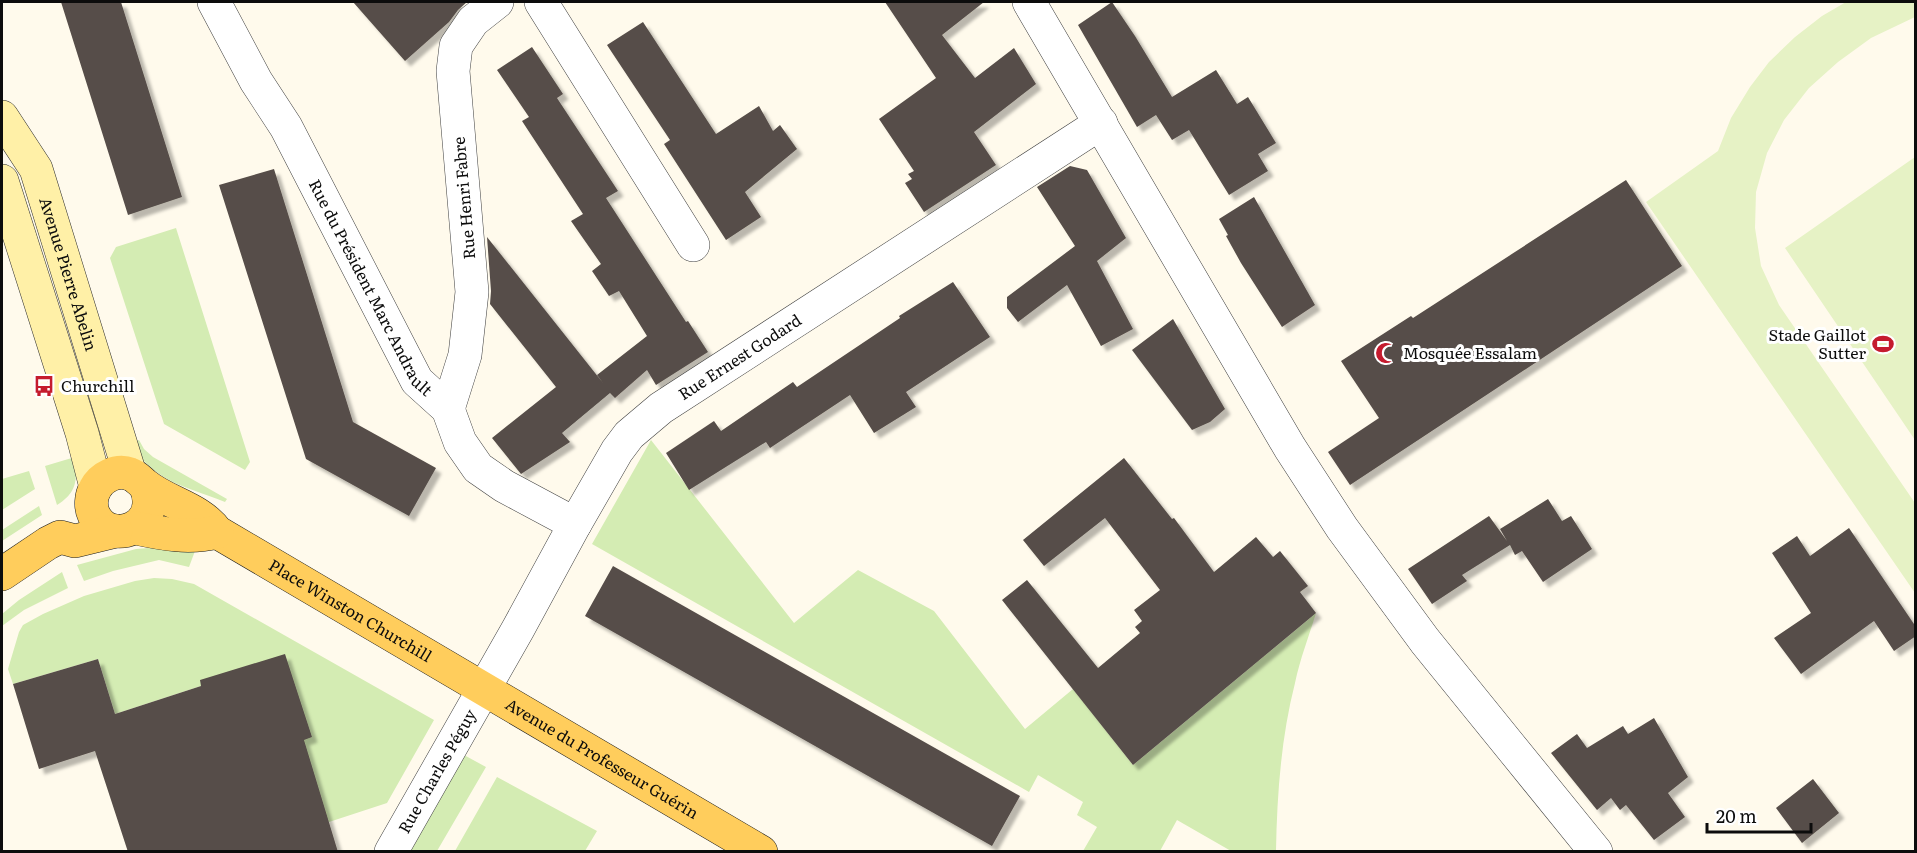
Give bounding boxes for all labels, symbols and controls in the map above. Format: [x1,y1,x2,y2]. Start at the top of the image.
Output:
street label: Rue Henri Fabre [446,136,480,260]
street label: Rue du Président Marc Andrault [304,175,439,401]
street label: Avenue Pierre Abelin [34,194,104,354]
street label: Rue Ernest Godard [673,307,806,405]
place label: Stade Gaillot Sutter [1768,322,1867,364]
sports icon: Stade Gaillot Sutter [1871,332,1895,356]
place label: Mosquée Essalam [1403,340,1538,364]
mosque icon: Mosquée Essalam [1374,341,1398,365]
place label: Churchill [61,373,134,397]
bus stop icon: Churchill [32,374,56,398]
street label: Place Winston Churchill [265,552,437,667]
street label: Avenue du Professeur Guérin [502,691,704,824]
street label: Rue Charles Péguy [391,704,481,837]
scale bar [1707,796,1810,834]
text: 20 m [1716,802,1757,829]

